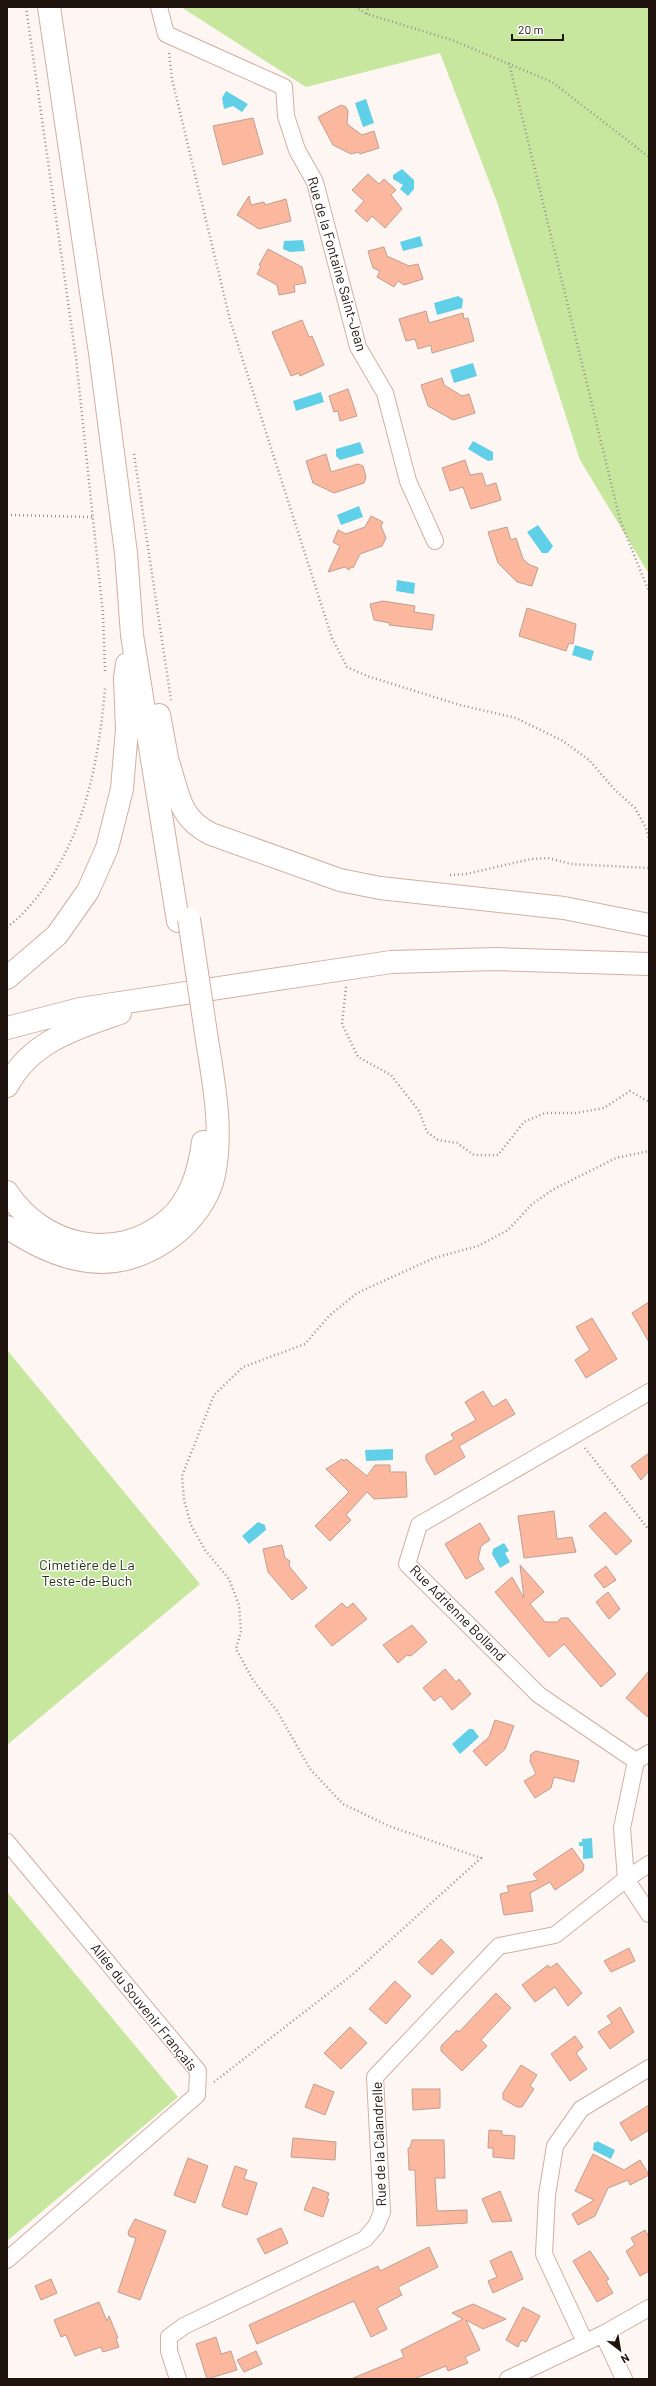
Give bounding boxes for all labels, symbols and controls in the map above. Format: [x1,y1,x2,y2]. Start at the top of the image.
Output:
scale bar [512,16,563,42]
text: 20 m [518,22,544,36]
street label: Rue de la Fontaine Saint-Jean [304,175,371,353]
park label: Cimetière de La Teste-de-Buch [39,1556,135,1589]
street label: Rue Adrienne Bolland [407,1561,510,1664]
street label: Allée du Souvenir Français [88,1940,201,2074]
street label: Rue de la Calandrelle [368,2081,389,2207]
north arrow [600,2330,640,2370]
text: N [619,2352,632,2366]

